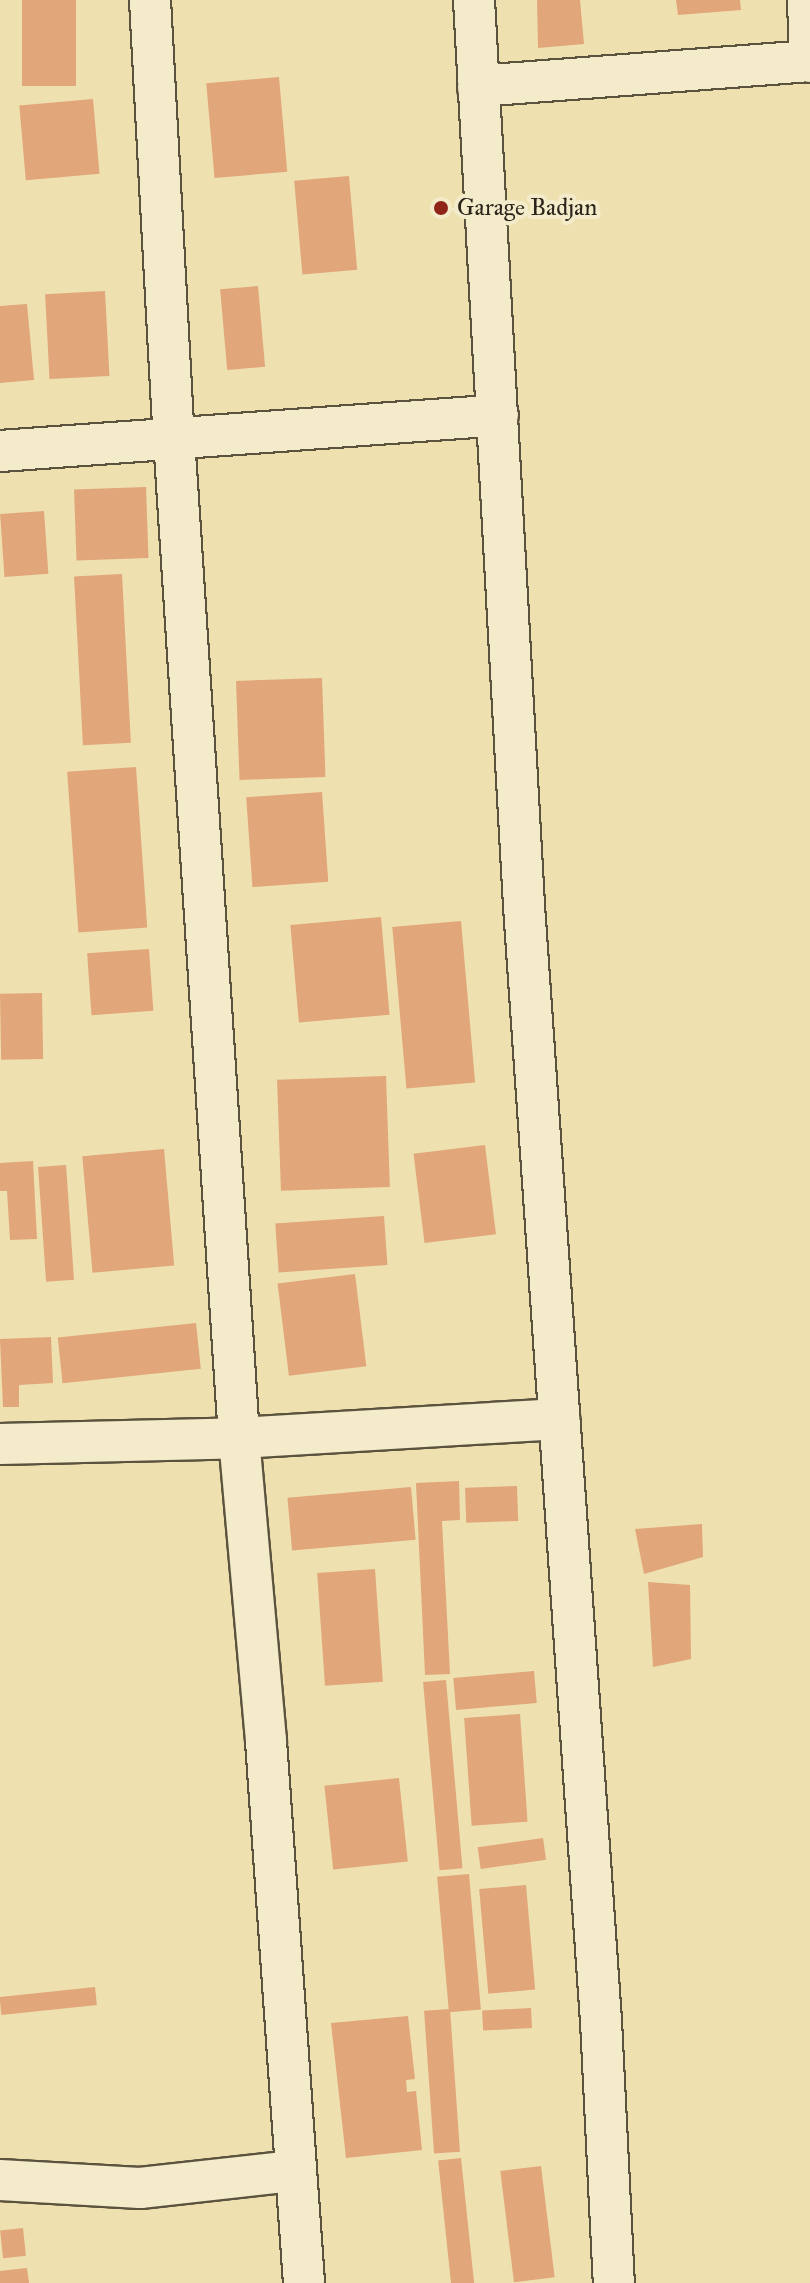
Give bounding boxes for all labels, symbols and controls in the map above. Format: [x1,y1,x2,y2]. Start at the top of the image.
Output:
place label: Garage Badjan [457,194,597,222]
marker: Garage Badjan [432,199,450,217]

